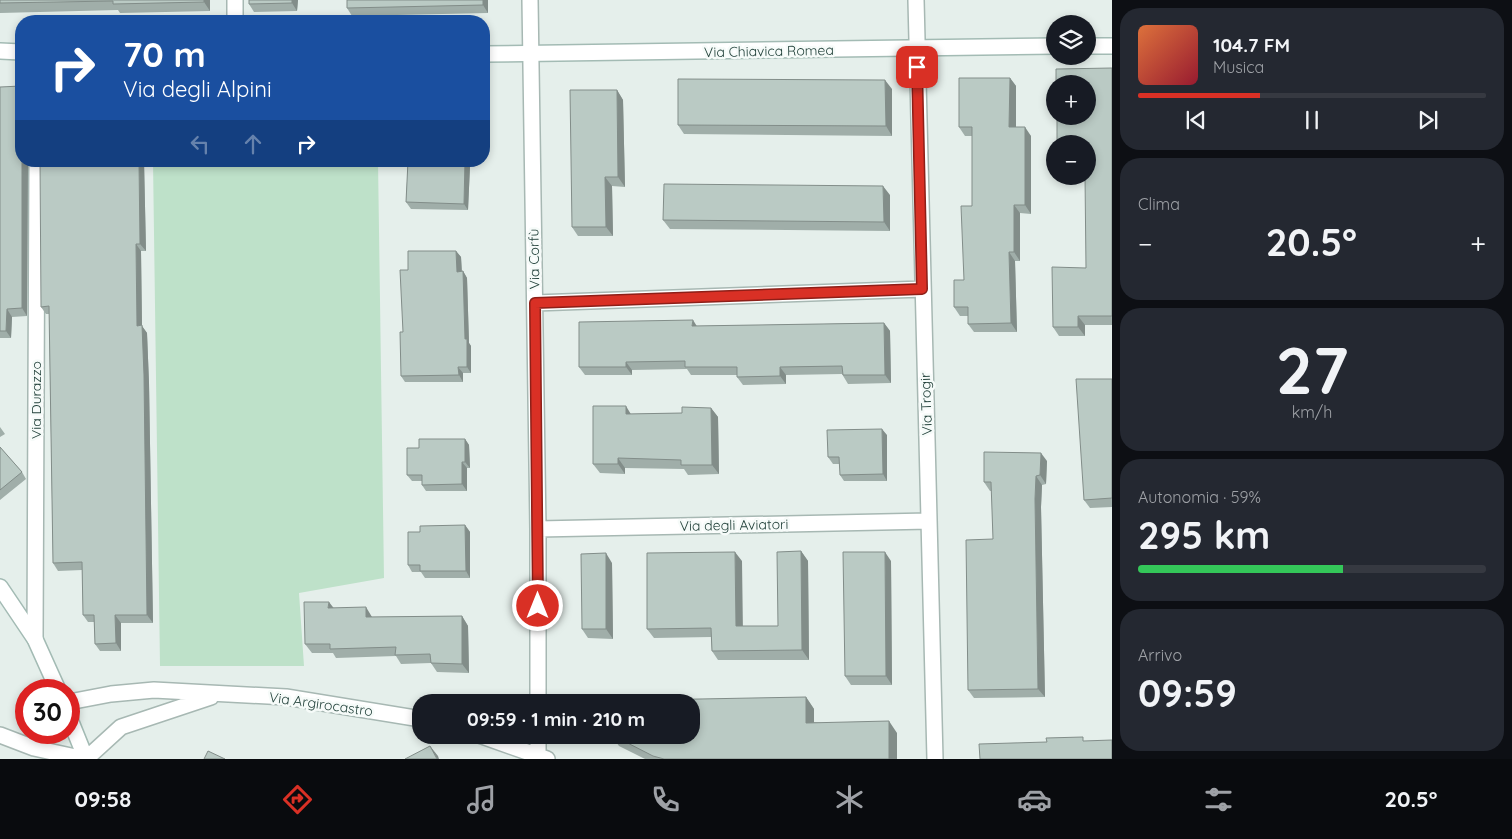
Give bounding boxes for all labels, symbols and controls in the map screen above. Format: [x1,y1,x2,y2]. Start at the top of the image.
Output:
map controls [1046,15,1096,185]
button: layers [1046,15,1096,65]
text: 70 m [123,32,206,76]
text: 104.7 FM [1213,33,1290,57]
icon: right [40,35,105,100]
street label: Via Chiavica Romea [704,41,834,61]
pin [896,46,938,88]
icon: arrive [903,53,931,81]
text: Musica [1213,57,1264,77]
text: Via degli Alpini [123,75,272,103]
button: + [1046,75,1096,125]
icon: previous [1182,106,1210,134]
icon: pause [1298,106,1326,134]
icon: next [1414,106,1442,134]
icon: left [186,130,214,158]
icon: ahead [239,130,267,158]
icon: right [292,130,320,158]
button: − [1046,135,1096,185]
text: Clima [1138,194,1180,214]
text: 20.5° [1266,218,1357,266]
text: − [1138,226,1153,261]
text: + [1470,226,1486,261]
street label: Via Corfù [524,229,544,289]
text: 27 [1276,329,1348,410]
street label: Via Durazzo [27,361,45,439]
street label: Via Trogir [916,372,936,436]
text: km/h [1292,402,1332,422]
text: Autonomia · 59% [1138,487,1261,507]
text: 295 km [1138,511,1270,559]
street label: Via degli Aviatori [679,515,789,535]
position arrow [511,579,563,631]
text: Arrivo [1138,645,1182,665]
text: 09:59 [1138,669,1237,717]
speed limit sign: 30 [15,679,80,744]
street label: Via Argirocastro [268,688,374,720]
text: 09:59 · 1 min · 210 m [467,707,645,731]
icon: directions [280,782,315,817]
icon: music [464,782,499,817]
icon: phone [648,782,683,817]
icon: climate [832,782,867,817]
icon: car [1017,782,1052,817]
icon: filters [1201,782,1236,817]
text: 09:58 [75,785,131,813]
text: 20.5° [1385,785,1437,813]

